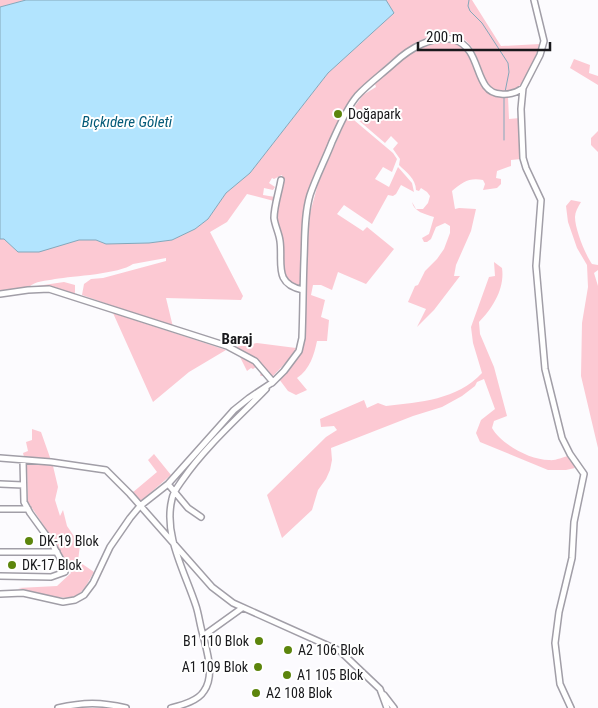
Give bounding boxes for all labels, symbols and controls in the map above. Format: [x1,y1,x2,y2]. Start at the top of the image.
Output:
scale bar [418,20,550,52]
text: 200 m [426,28,463,46]
place label: Doğapark [348,106,402,122]
marker: Doğapark [332,108,344,120]
water label: Bıçkıdere Göleti [82,113,173,131]
district label: Baraj [222,330,252,348]
place label: DK-19 Blok [39,533,100,549]
marker: DK-19 Blok [23,535,35,547]
place label: DK-17 Blok [22,557,83,573]
marker: DK-17 Blok [6,559,18,571]
place label: B1 110 Blok [183,633,250,649]
marker: B1 110 Blok [253,635,265,647]
place label: A2 106 Blok [298,642,365,658]
marker: A2 106 Blok [282,644,294,656]
place label: A1 109 Blok [182,659,249,675]
marker: A1 109 Blok [252,661,264,673]
place label: A1 105 Blok [297,667,364,683]
marker: A1 105 Blok [281,669,293,681]
place label: A2 108 Blok [266,685,333,701]
marker: A2 108 Blok [250,687,262,699]

